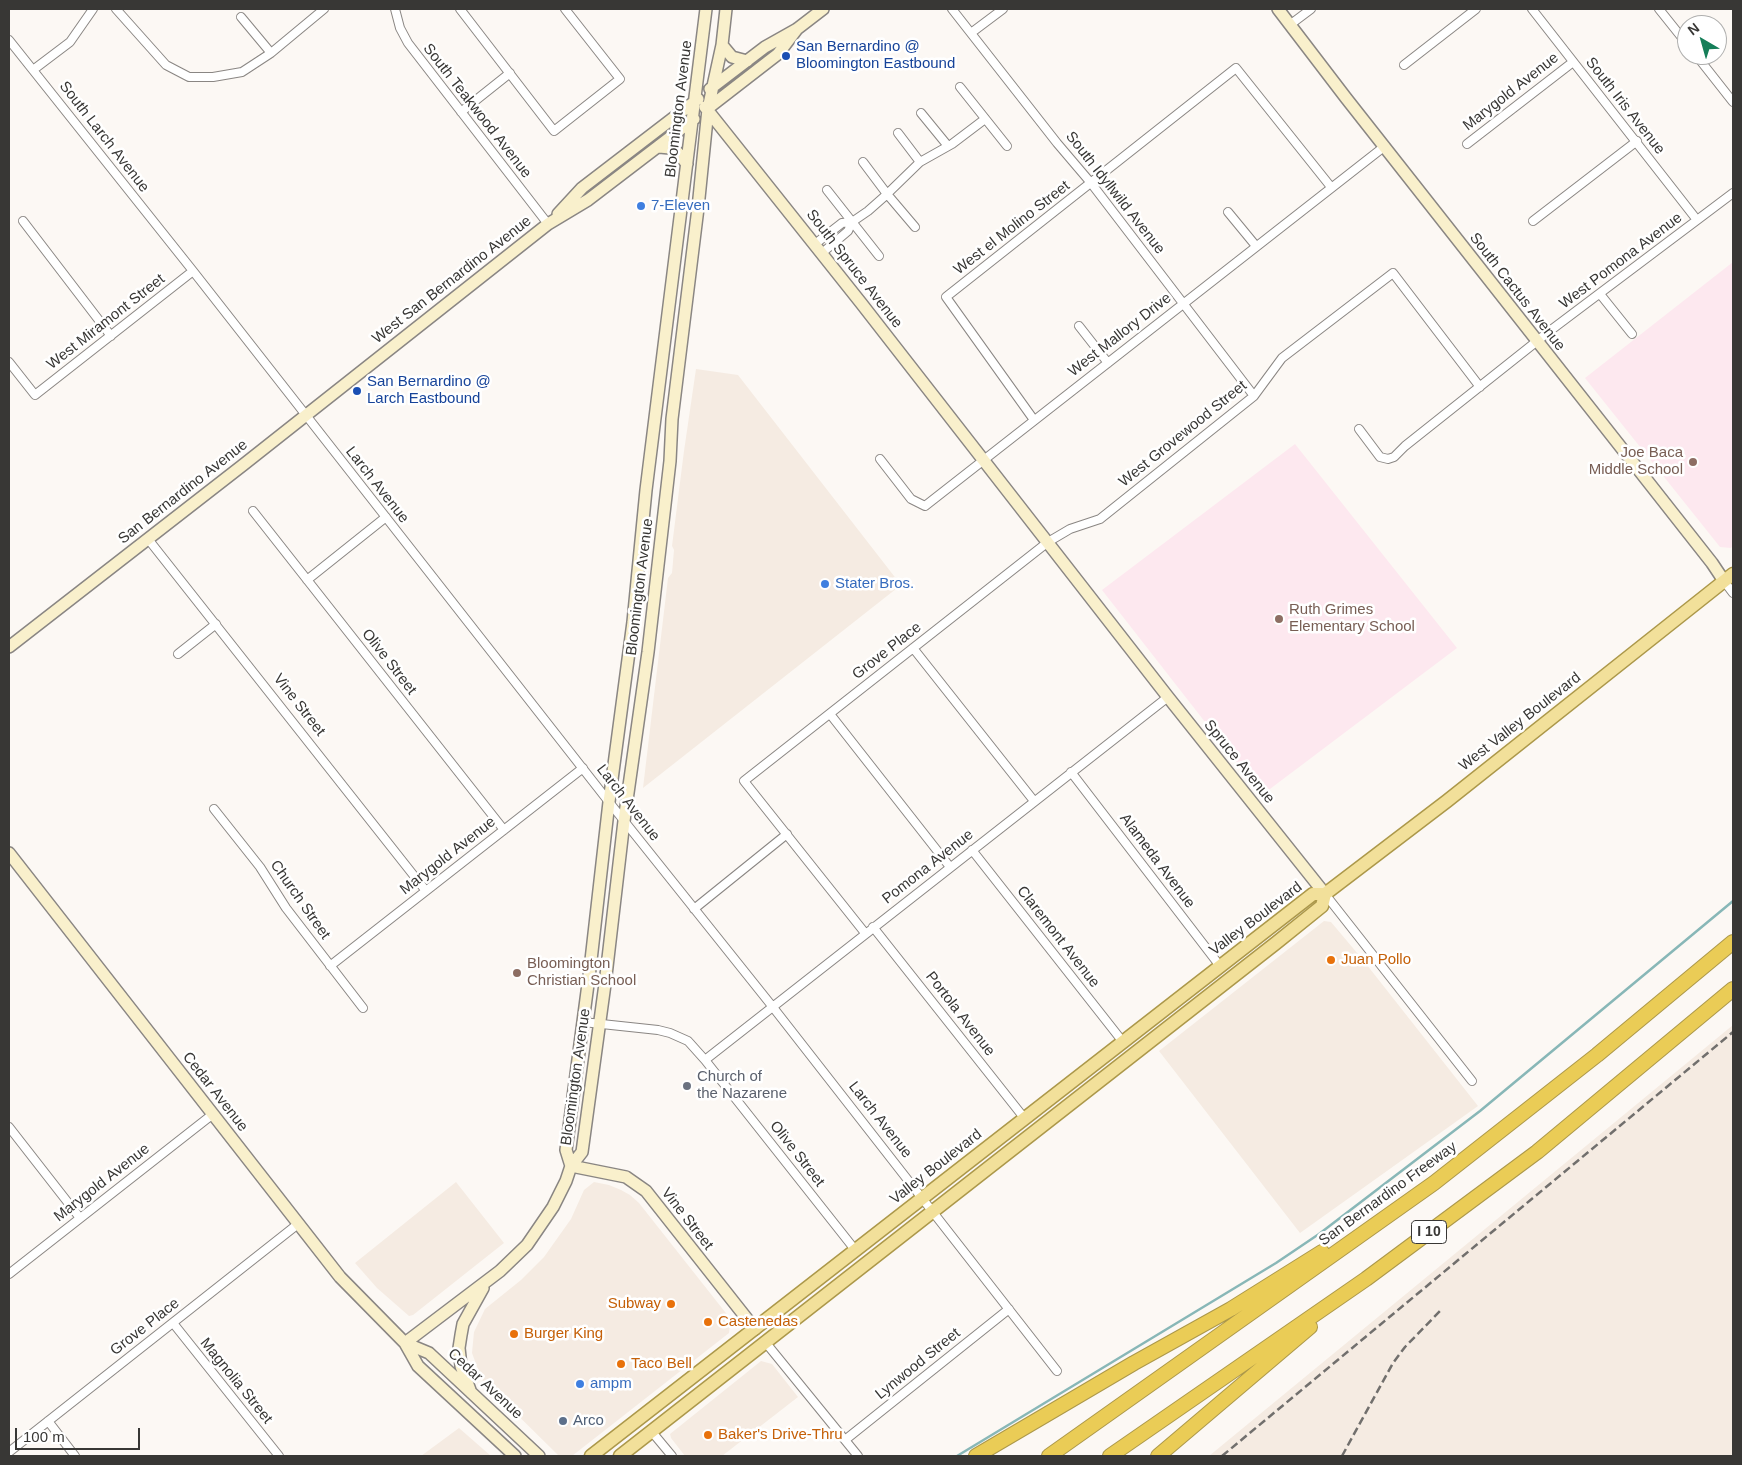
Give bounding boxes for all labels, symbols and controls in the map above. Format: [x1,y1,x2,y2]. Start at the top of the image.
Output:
north arrow [1677,15,1727,65]
text: N [1684,20,1702,38]
place label: San Bernardino @ Bloomington Eastbound [796,38,955,73]
street label: Bloomington Avenue [662,39,696,179]
street label: South Teakwood Avenue [419,40,535,182]
street label: Marygold Avenue [1460,49,1562,135]
marker: San Bernardino @ Bloomington Eastbound [780,50,792,62]
street label: South Iris Avenue [1582,54,1668,158]
street label: South Larch Avenue [55,78,153,196]
street label: South Idyllwild Avenue [1062,128,1168,258]
street label: West el Molino Street [950,177,1074,279]
place label: 7-Eleven [651,197,710,215]
marker: 7-Eleven [635,200,647,212]
street label: South Spruce Avenue [802,206,906,332]
street label: West Pomona Avenue [1556,209,1686,313]
street label: West San Bernardino Avenue [369,212,535,348]
street label: South Cactus Avenue [1465,229,1569,355]
street label: West Miramont Street [43,270,169,374]
street label: West Mallory Drive [1065,289,1175,381]
place label: San Bernardino @ Larch Eastbound [367,373,491,408]
street label: West Grovewood Street [1116,377,1250,491]
marker: San Bernardino @ Larch Eastbound [351,385,363,397]
street label: San Bernardino Avenue [115,436,251,548]
street label: Larch Avenue [341,443,413,527]
place label: Joe Baca Middle School [1589,444,1683,479]
marker: Joe Baca Middle School [1687,456,1699,468]
street label: Bloomington Avenue [623,517,657,657]
place label: Stater Bros. [835,575,914,593]
marker: Stater Bros. [819,578,831,590]
place label: Ruth Grimes Elementary School [1289,601,1415,636]
marker: Ruth Grimes Elementary School [1273,613,1285,625]
street label: Grove Place [849,619,925,683]
street label: Olive Street [358,626,420,698]
street label: West Valley Boulevard [1456,669,1584,775]
street label: Vine Street [269,670,329,740]
street label: Spruce Avenue [1200,717,1278,807]
street label: Larch Avenue [592,761,664,845]
street label: Alameda Avenue [1116,810,1198,912]
street label: Marygold Avenue [397,813,499,899]
street label: Pomona Avenue [879,826,977,908]
street label: Church Street [266,857,334,943]
street label: Valley Boulevard [1206,878,1306,960]
street label: Claremont Avenue [1013,883,1103,991]
place label: Juan Pollo [1341,951,1411,969]
marker: Juan Pollo [1325,954,1337,966]
place label: Bloomington Christian School [527,955,636,990]
marker: Bloomington Christian School [511,967,523,979]
street label: Portola Avenue [921,968,999,1060]
street label: Bloomington Avenue [557,1007,595,1147]
street label: Cedar Avenue [178,1049,252,1135]
place label: Church of the Nazarene [697,1068,787,1103]
street label: Larch Avenue [844,1078,916,1162]
marker: Church of the Nazarene [681,1080,693,1092]
street label: Olive Street [766,1118,828,1190]
street label: Valley Boulevard [887,1126,985,1208]
street label: San Bernardino Freeway [1316,1138,1460,1250]
street label: Marygold Avenue [51,1140,153,1226]
street label: Vine Street [657,1184,717,1254]
road number: I 10 [1412,1220,1446,1244]
street label: Grove Place [107,1295,183,1359]
place label: Subway [608,1295,661,1313]
marker: Subway [665,1298,677,1310]
place label: Castenedas [718,1313,798,1331]
marker: Castenedas [702,1316,714,1328]
street label: Lynwood Street [872,1324,964,1404]
place label: Burger King [524,1325,603,1343]
marker: Burger King [508,1328,520,1340]
street label: Magnolia Street [196,1335,276,1427]
street label: Cedar Avenue [444,1345,526,1423]
place label: Taco Bell [631,1355,692,1373]
marker: Taco Bell [615,1358,627,1370]
place label: ampm [590,1375,632,1393]
marker: ampm [574,1378,586,1390]
place label: Arco [573,1412,604,1430]
marker: Arco [557,1415,569,1427]
scale bar [18,1418,142,1450]
place label: Baker's Drive-Thru [718,1426,843,1444]
text: 100 m [23,1428,65,1445]
marker: Baker's Drive-Thru [702,1429,714,1441]

